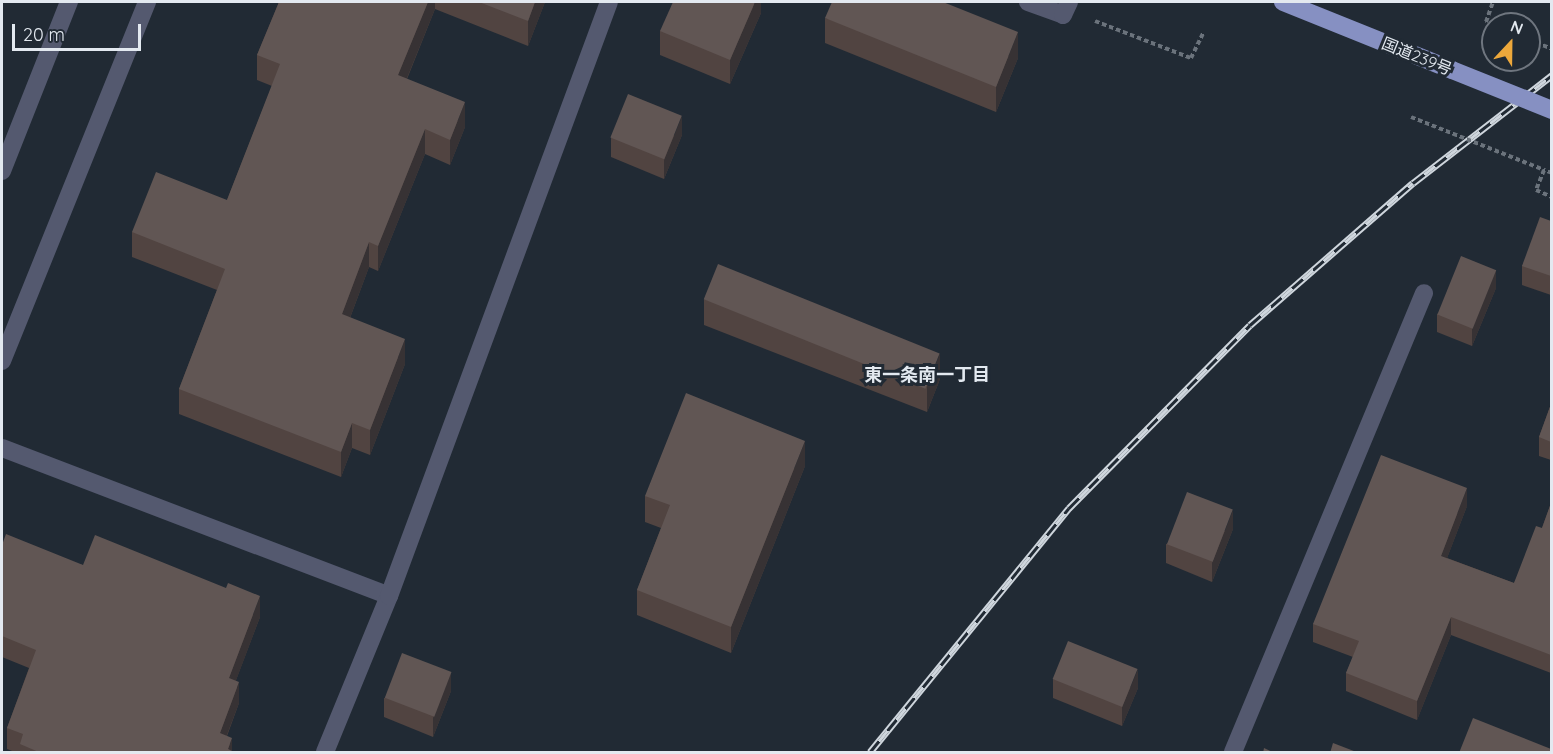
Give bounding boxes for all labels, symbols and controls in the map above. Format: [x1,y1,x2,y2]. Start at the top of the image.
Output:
scale bar [15,12,144,50]
north arrow [1481,12,1541,72]
text: N [1508,16,1526,39]
text: 20 m [23,23,65,46]
street label: 国道239号 [1379,33,1455,79]
district label: 東一条南一丁目 [864,364,990,386]

